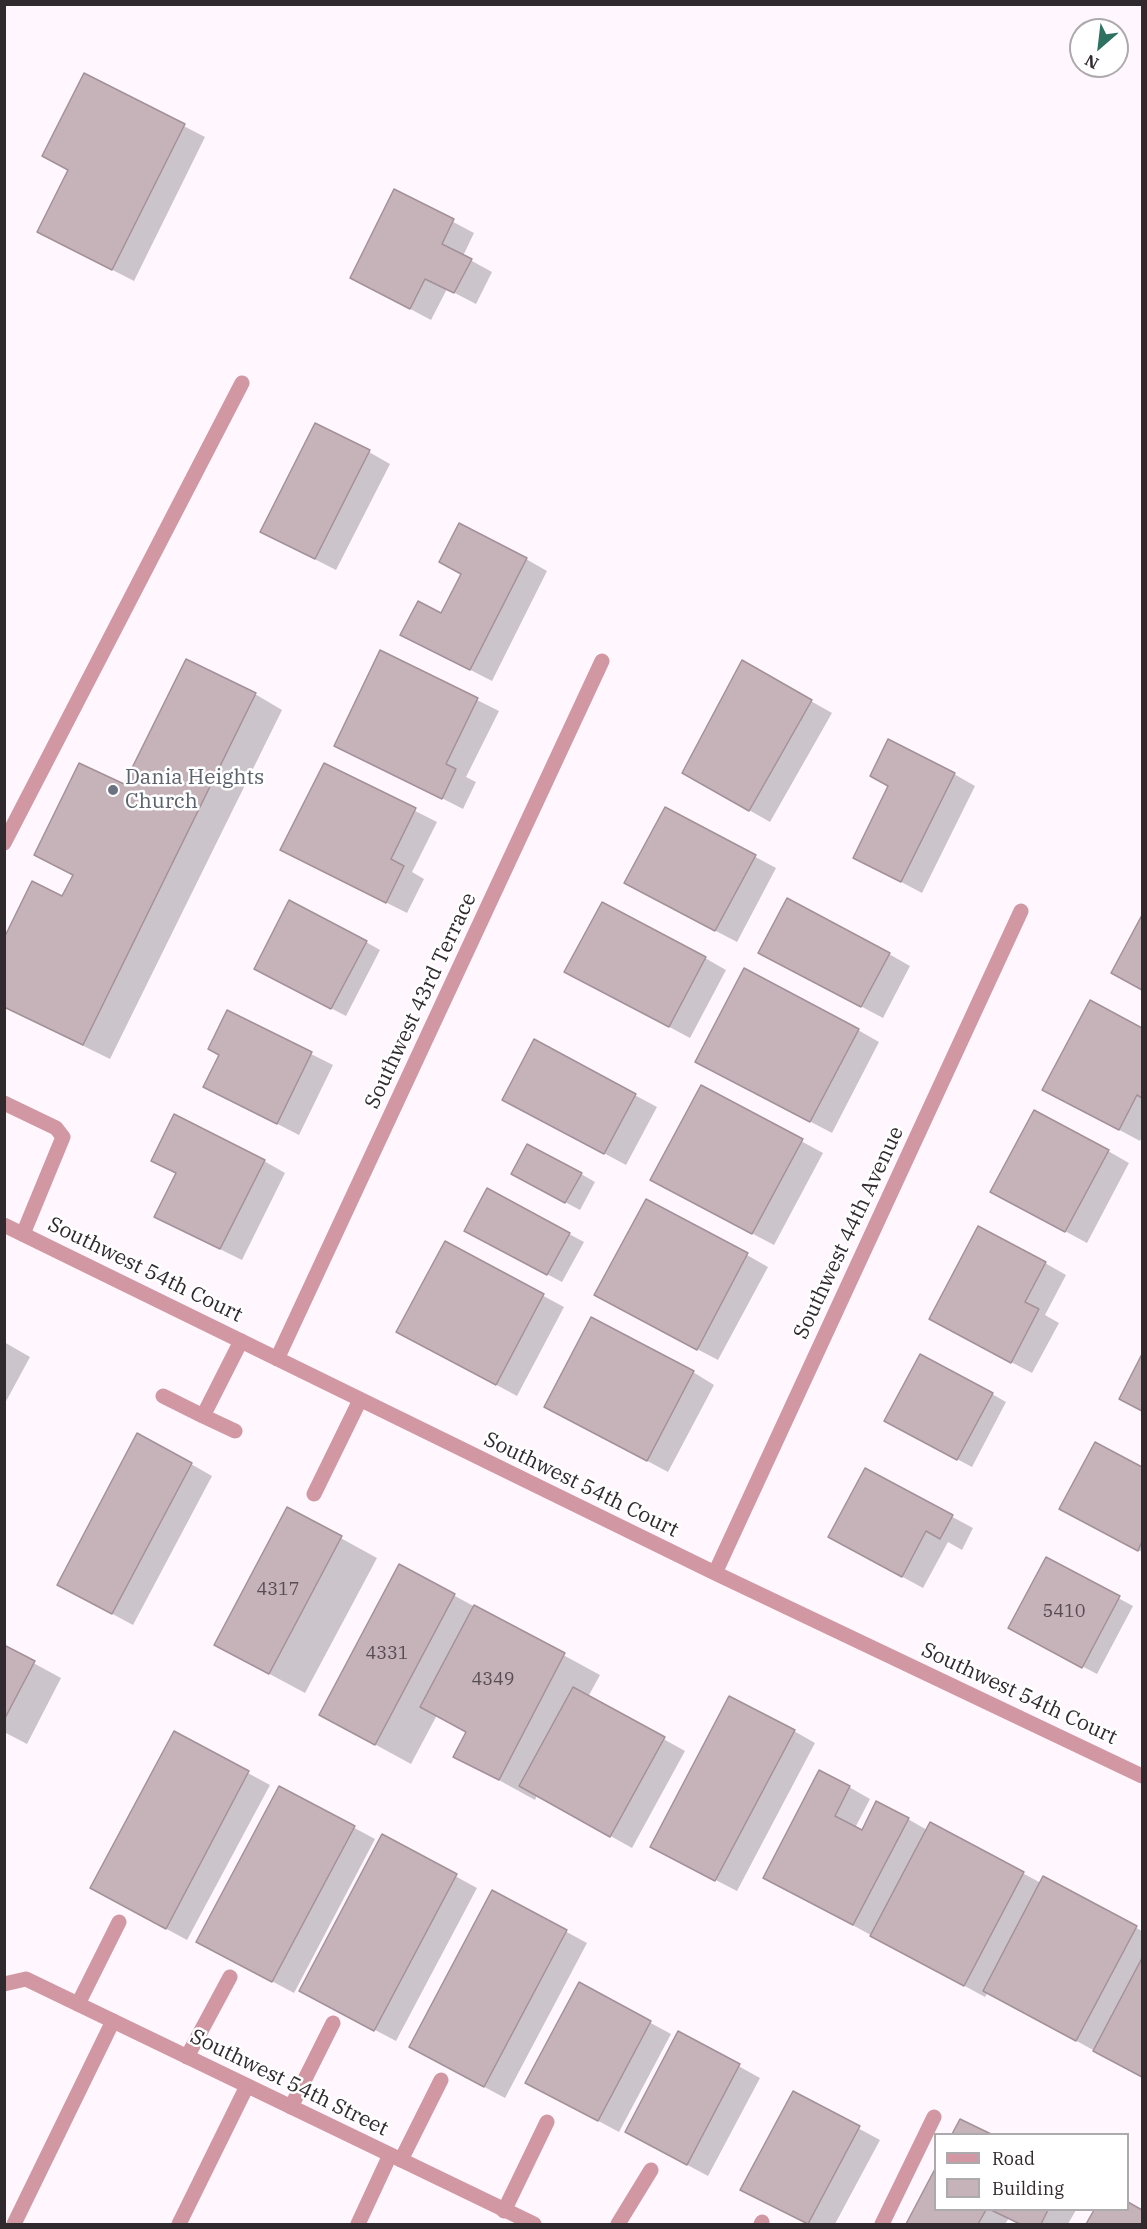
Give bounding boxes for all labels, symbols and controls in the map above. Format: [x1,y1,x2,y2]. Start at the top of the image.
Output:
north arrow [1069,18,1129,78]
text: N [1081,50,1102,74]
place label: Dania Heights Church [125,765,264,815]
marker: Dania Heights Church [106,783,120,797]
street label: Southwest 43rd Terrace [360,889,482,1113]
street label: Southwest 44th Avenue [789,1123,909,1343]
street label: Southwest 54th Court [44,1212,246,1328]
street label: Southwest 54th Court [480,1427,682,1543]
house number: 4317 [256,1579,300,1601]
house number: 5410 [1042,1601,1086,1623]
street label: Southwest 54th Court [917,1638,1121,1750]
house number: 4331 [365,1643,409,1665]
house number: 4349 [471,1669,515,1691]
street label: Southwest 54th Street [186,2024,392,2142]
legend [934,2133,1129,2211]
text: Road [992,2147,1035,2170]
text: Building [992,2177,1064,2200]

